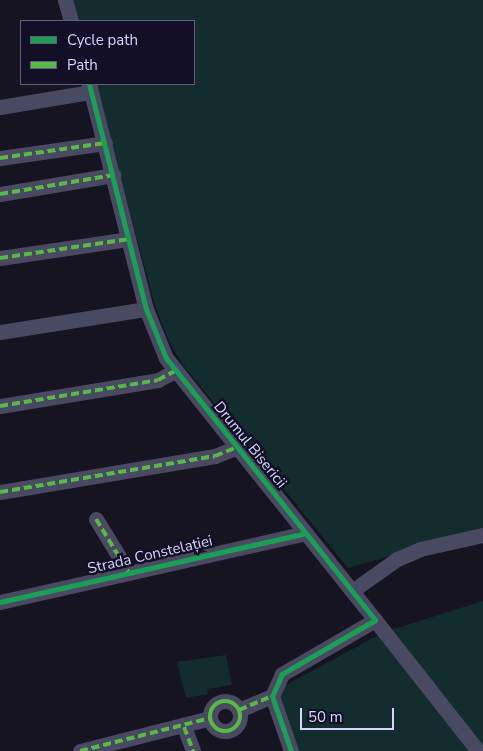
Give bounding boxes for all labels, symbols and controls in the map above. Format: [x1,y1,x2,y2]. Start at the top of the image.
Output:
legend [20,20,195,85]
text: Cycle path [67,30,138,50]
text: Path [67,55,98,75]
street label: Drumul Bisericii [210,398,290,492]
street label: Strada Constelației [86,532,214,578]
scale bar [303,698,397,730]
text: 50 m [308,707,343,727]

